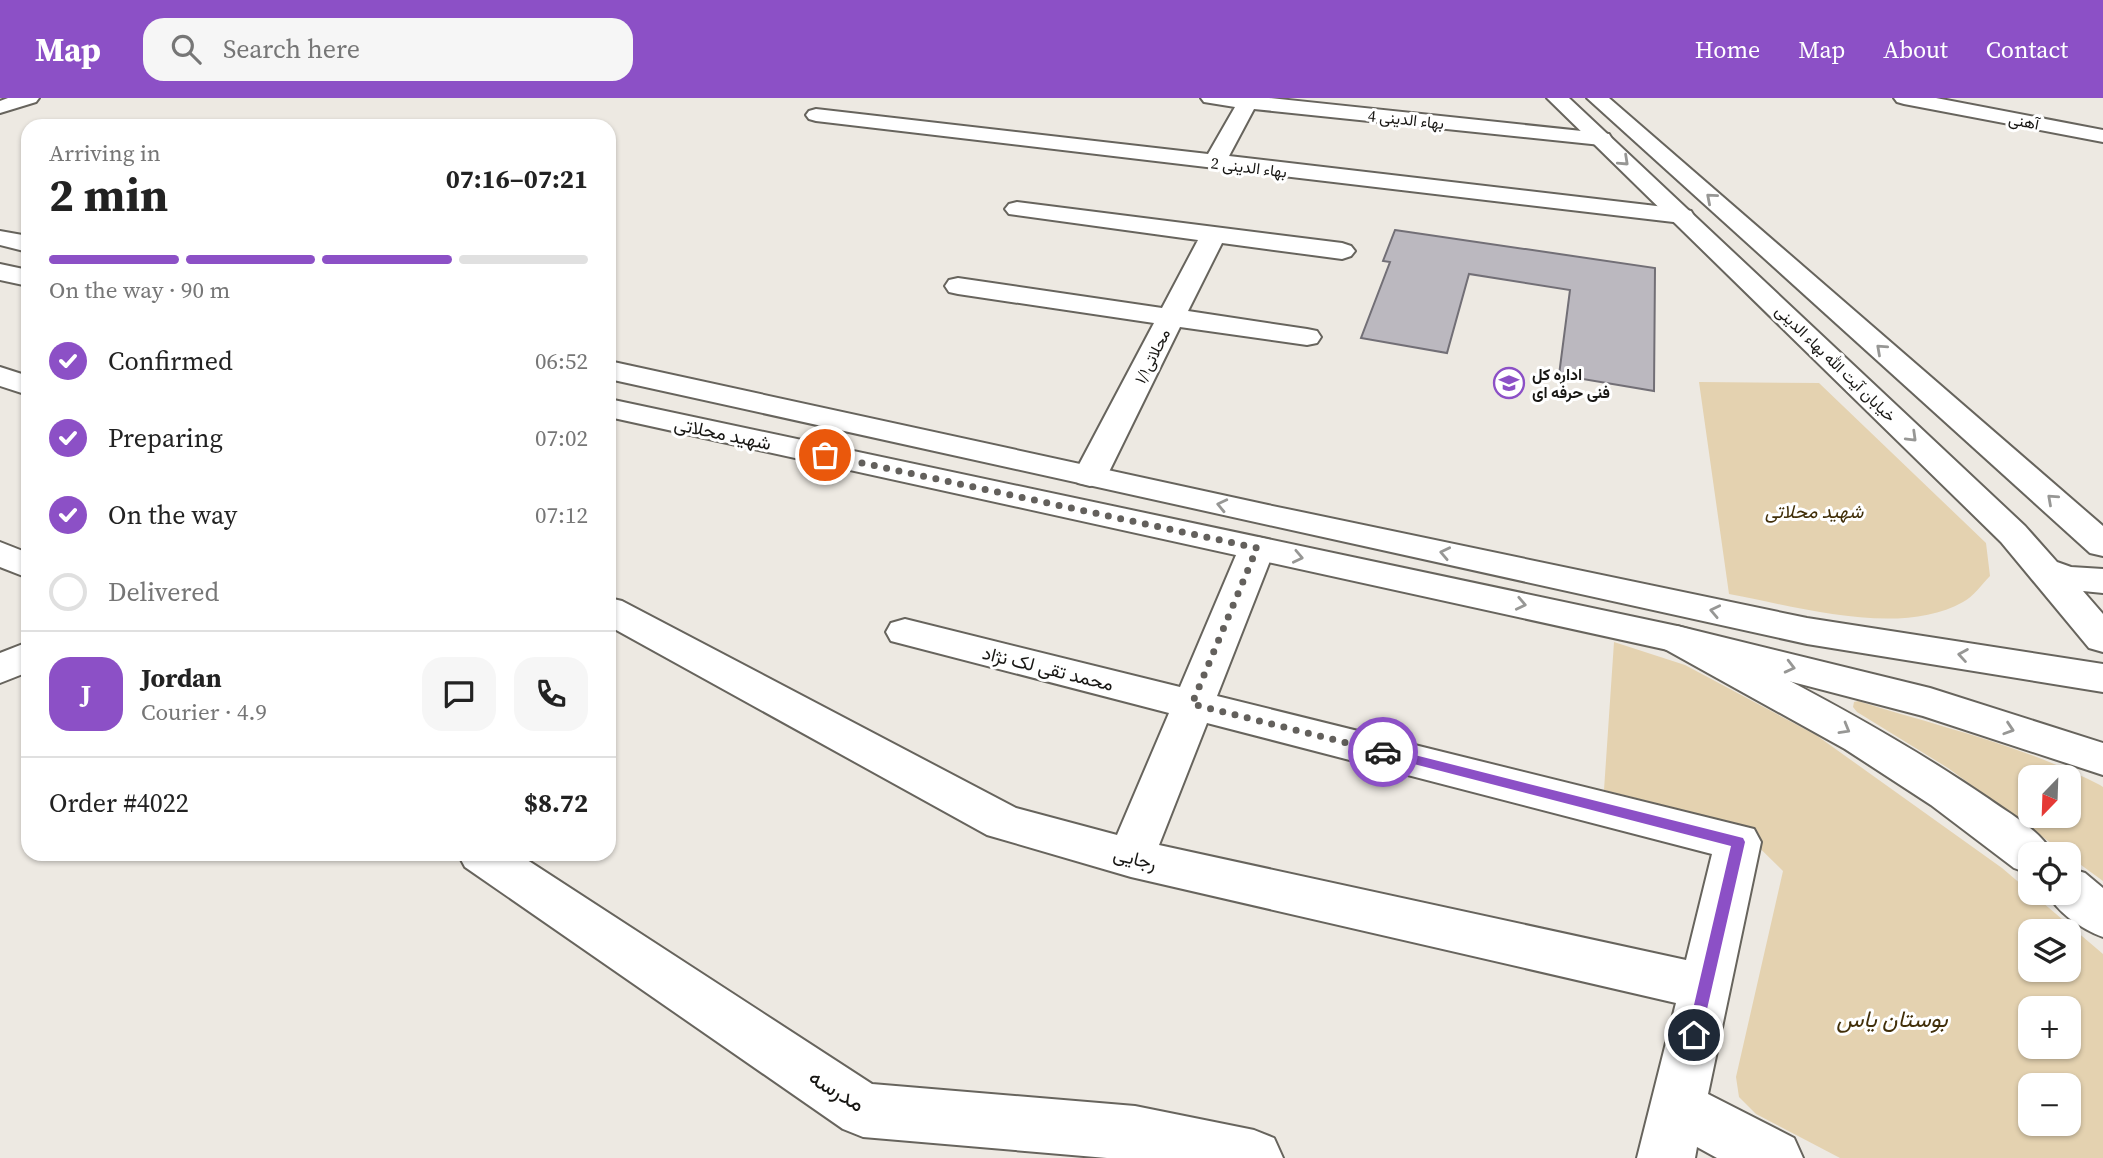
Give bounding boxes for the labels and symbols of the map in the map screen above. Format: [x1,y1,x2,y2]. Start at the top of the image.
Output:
street label: بهاء الدینی 4 [1367,104,1445,134]
street label: آهنی [2007,107,2042,135]
street label: بهاء الدینی 2 [1210,151,1288,183]
one-way arrow [1616,153,1629,166]
one-way arrow [1706,194,1719,206]
street label: خیابان آیت الله بهاء الدینی [1771,300,1901,427]
street label: محلاتی۱/۱ [1129,325,1175,387]
one-way arrow [1877,345,1890,357]
place label: اداره کل فنی حرفه ای [1532,363,1610,403]
school or university icon: اداره کل فنی حرفه ای [1492,366,1526,400]
street label: شهید محلاتی [672,410,774,456]
pin [795,425,855,485]
one-way arrow [1904,429,1917,442]
one-way arrow [2047,495,2060,508]
park label: شهید محلاتی [1765,498,1864,524]
one-way arrow [1216,499,1228,514]
one-way arrow [1439,547,1451,562]
one-way arrow [1292,548,1304,563]
one-way arrow [1515,596,1527,611]
one-way arrow [1709,605,1721,619]
street label: محمد تقی لک نژاد [980,639,1116,697]
one-way arrow [1957,648,1969,663]
one-way arrow [1784,659,1796,673]
courier [1348,717,1418,787]
one-way arrow [2003,720,2015,735]
one-way arrow [1838,721,1851,734]
north arrow [2018,765,2081,828]
street label: رجایی [1111,840,1159,876]
park label: بوستان یاس [1836,1003,1949,1035]
pin [1664,1005,1724,1065]
street label: مدرسه [803,1061,871,1119]

